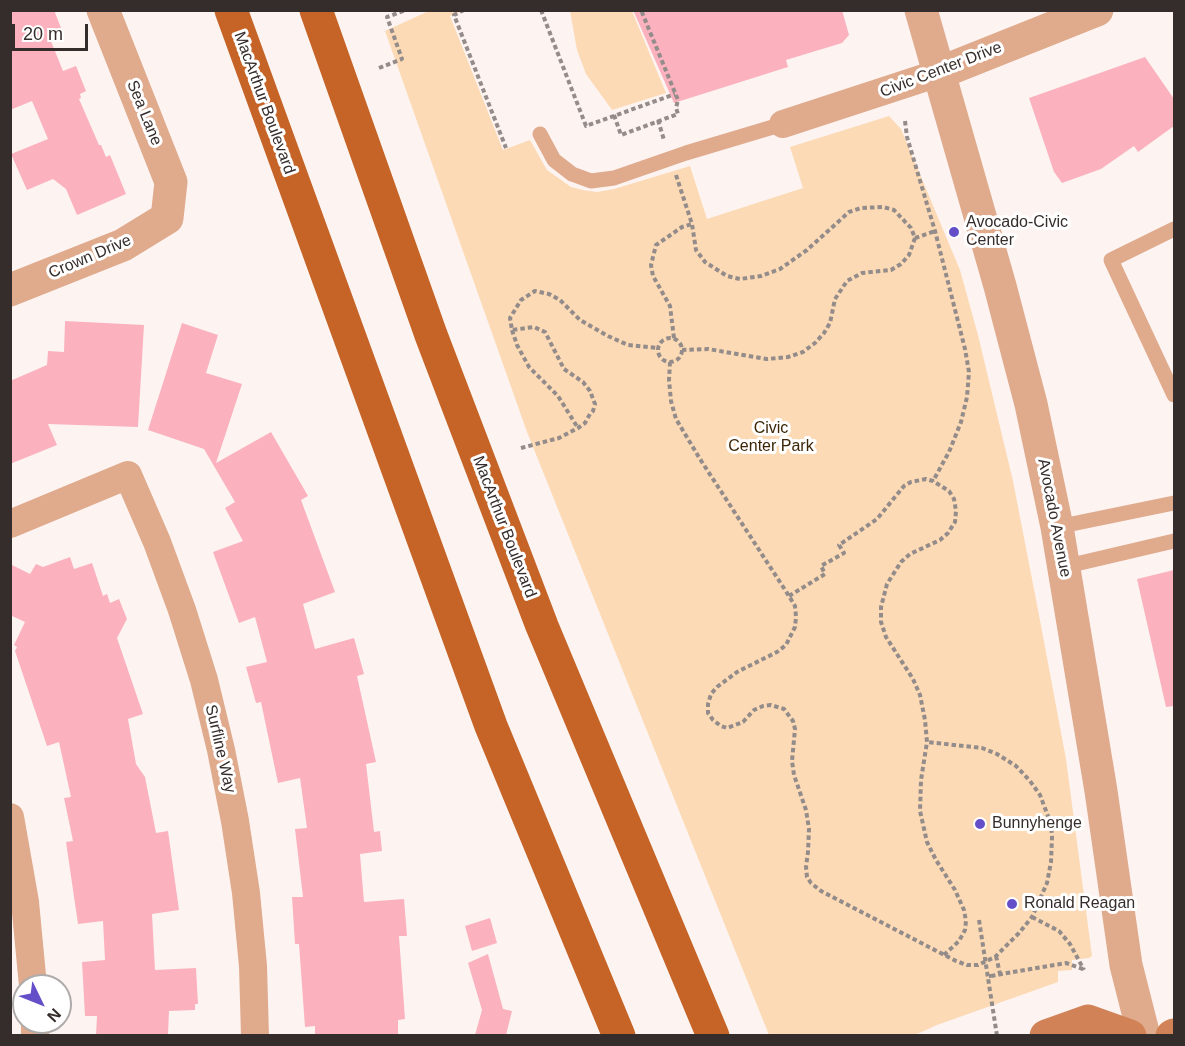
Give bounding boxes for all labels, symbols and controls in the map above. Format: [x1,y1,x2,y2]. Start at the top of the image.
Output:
scale bar [15,12,92,50]
text: 20 m [23,24,63,44]
street label: MacArthur Boulevard [229,29,299,177]
street label: Civic Center Drive [877,38,1005,102]
street label: Sea Lane [122,78,166,148]
place label: Avocado-Civic Center [966,213,1068,251]
marker: Avocado-Civic Center [947,225,961,239]
street label: Crown Drive [46,231,134,283]
park label: Civic Center Park [728,419,814,457]
street label: MacArthur Boulevard [468,453,540,601]
street label: Avocado Avenue [1033,457,1075,579]
street label: Surfline Way [201,703,239,795]
place label: Bunnyhenge [992,814,1082,834]
marker: Bunnyhenge [973,817,987,831]
place label: Ronald Reagan [1024,894,1135,914]
marker: Ronald Reagan [1005,897,1019,911]
north arrow [12,974,72,1034]
text: N [44,1005,64,1025]

